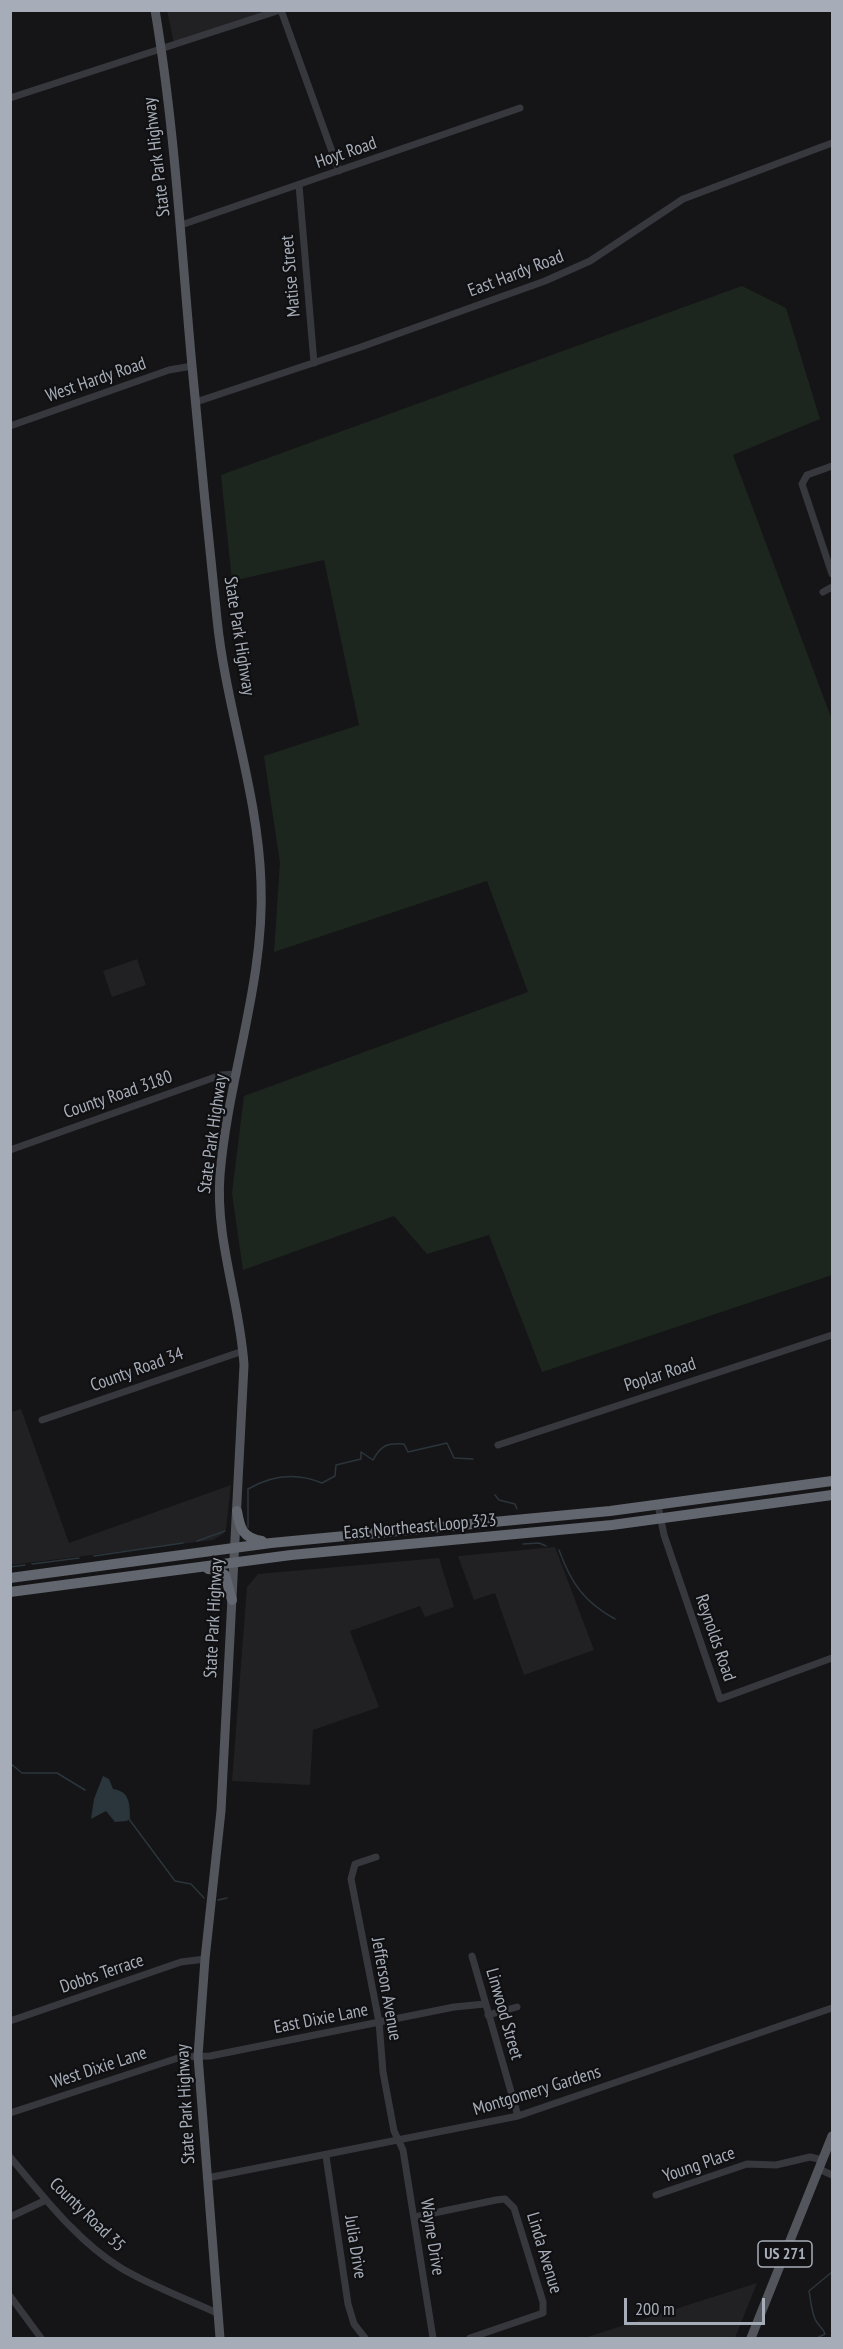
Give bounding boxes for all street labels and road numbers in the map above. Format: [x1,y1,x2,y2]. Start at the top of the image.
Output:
street label: State Park Highway [139,96,175,218]
street label: Hoyt Road [312,132,380,174]
street label: Matise Street [277,234,305,318]
street label: East Hardy Road [465,246,567,302]
street label: West Hardy Road [43,353,149,407]
street label: State Park Highway [219,575,259,697]
street label: County Road 3180 [61,1066,175,1124]
street label: State Park Highway [194,1073,232,1195]
street label: County Road 34 [88,1343,186,1397]
street label: Poplar Road [621,1353,699,1397]
street label: East Northeast Loop 323 [343,1510,497,1544]
street label: State Park Highway [200,1557,228,1679]
street label: Reynolds Road [690,1592,740,1684]
street label: Jefferson Avenue [366,1936,406,2042]
street label: Dobbs Terrace [57,1950,147,1998]
street label: Linwood Street [481,1966,527,2062]
street label: East Dixie Lane [272,1999,370,2039]
street label: West Dixie Lane [48,2042,150,2094]
street label: State Park Highway [172,2043,200,2165]
street label: Montgomery Gardens [471,2061,603,2121]
street label: Young Place [660,2143,738,2187]
street label: County Road 35 [44,2173,130,2257]
street label: Wayne Drive [415,2197,449,2277]
street label: Linda Avenue [521,2210,567,2296]
street label: Julia Drive [339,2214,371,2280]
road number: US 271 [758,2241,812,2267]

